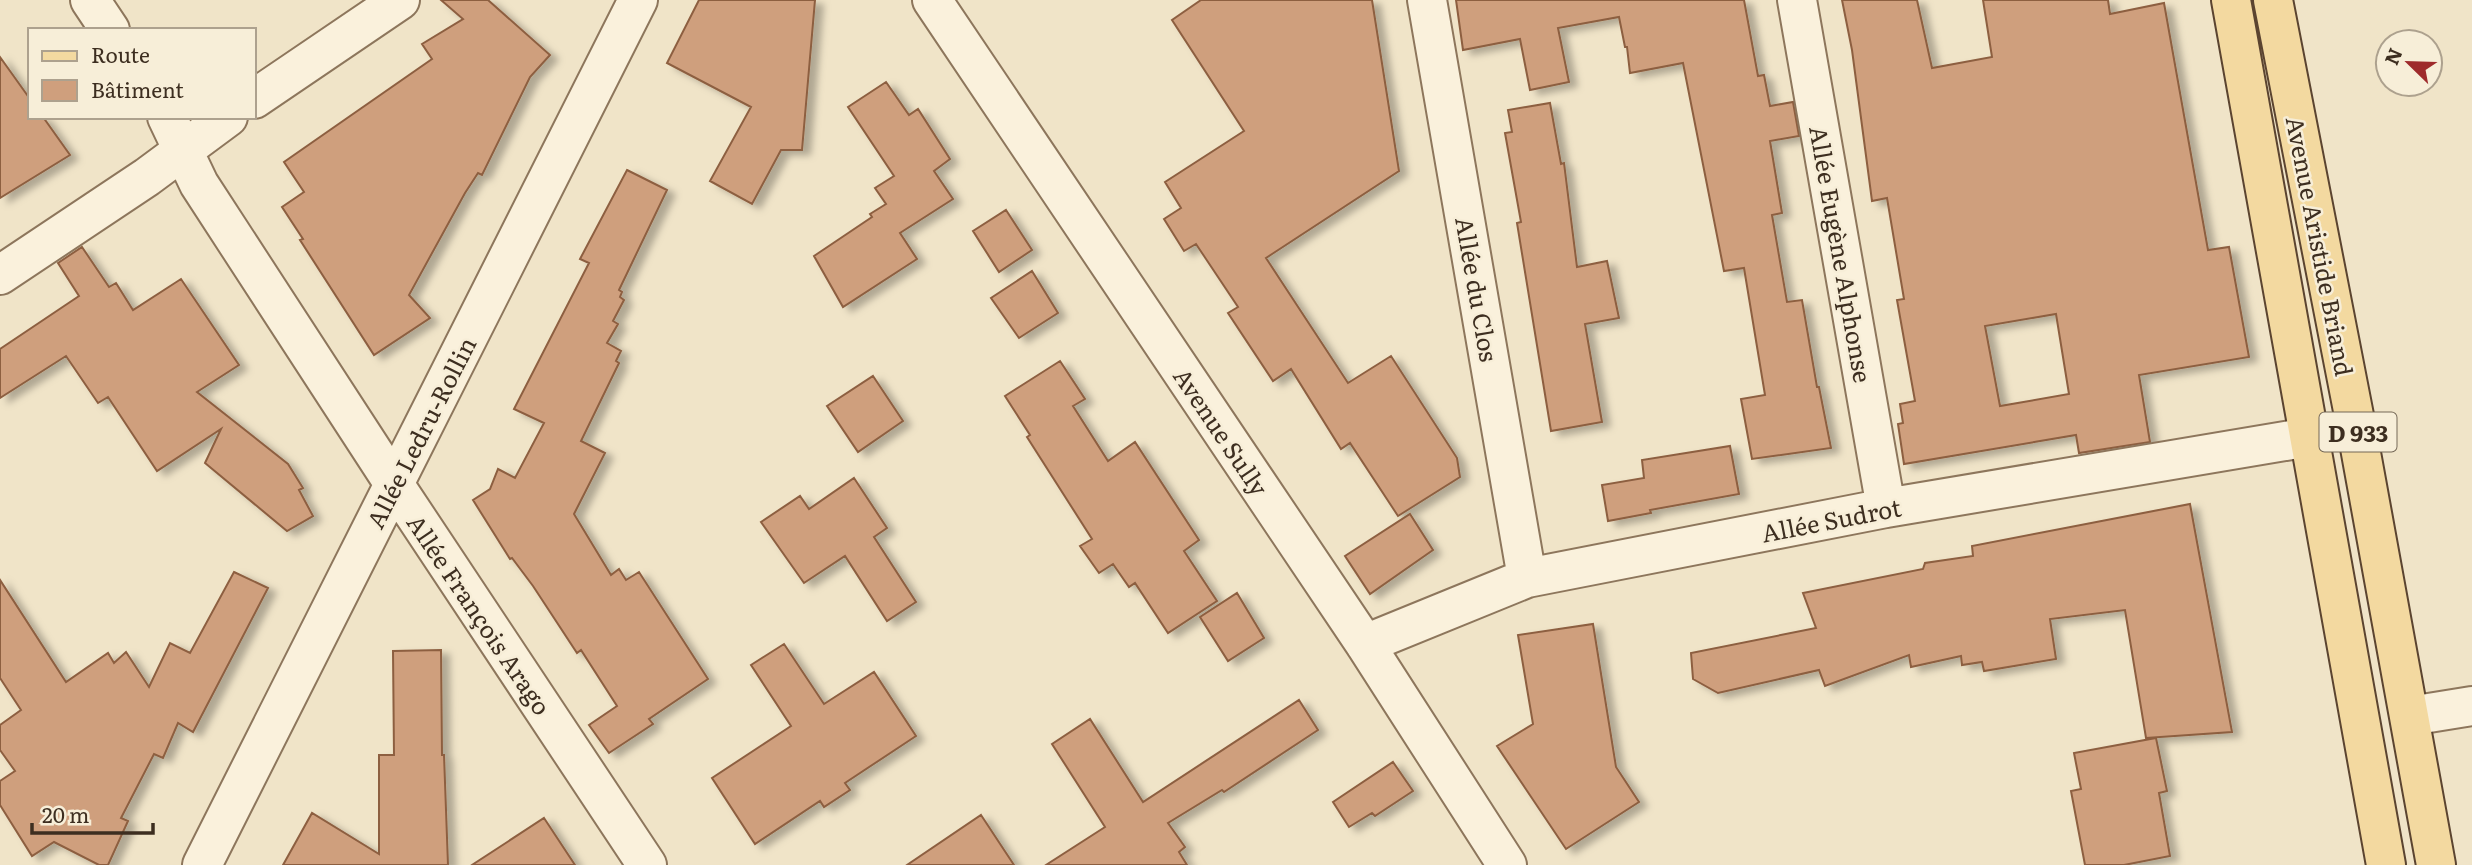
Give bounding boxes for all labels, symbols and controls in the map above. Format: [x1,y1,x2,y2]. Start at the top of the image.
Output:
legend [28,28,256,119]
north arrow [2374,28,2444,98]
text: Route [91,38,150,69]
text: N [2376,43,2408,69]
text: Bâtiment [91,73,184,104]
street label: Avenue Aristide Briand [2279,113,2363,379]
street label: Allée Eugène Alphonse [1802,123,1882,385]
street label: Allée du Clos [1448,214,1508,364]
street label: Allée Ledru-Rollin [357,330,484,534]
street label: Avenue Sully [1166,360,1278,502]
road number: D 933 [2320,412,2396,452]
street label: Allée Sudrot [1758,488,1904,550]
street label: Allée François Arago [400,507,560,721]
scale bar [32,792,152,836]
text: 20 m [42,798,89,829]

